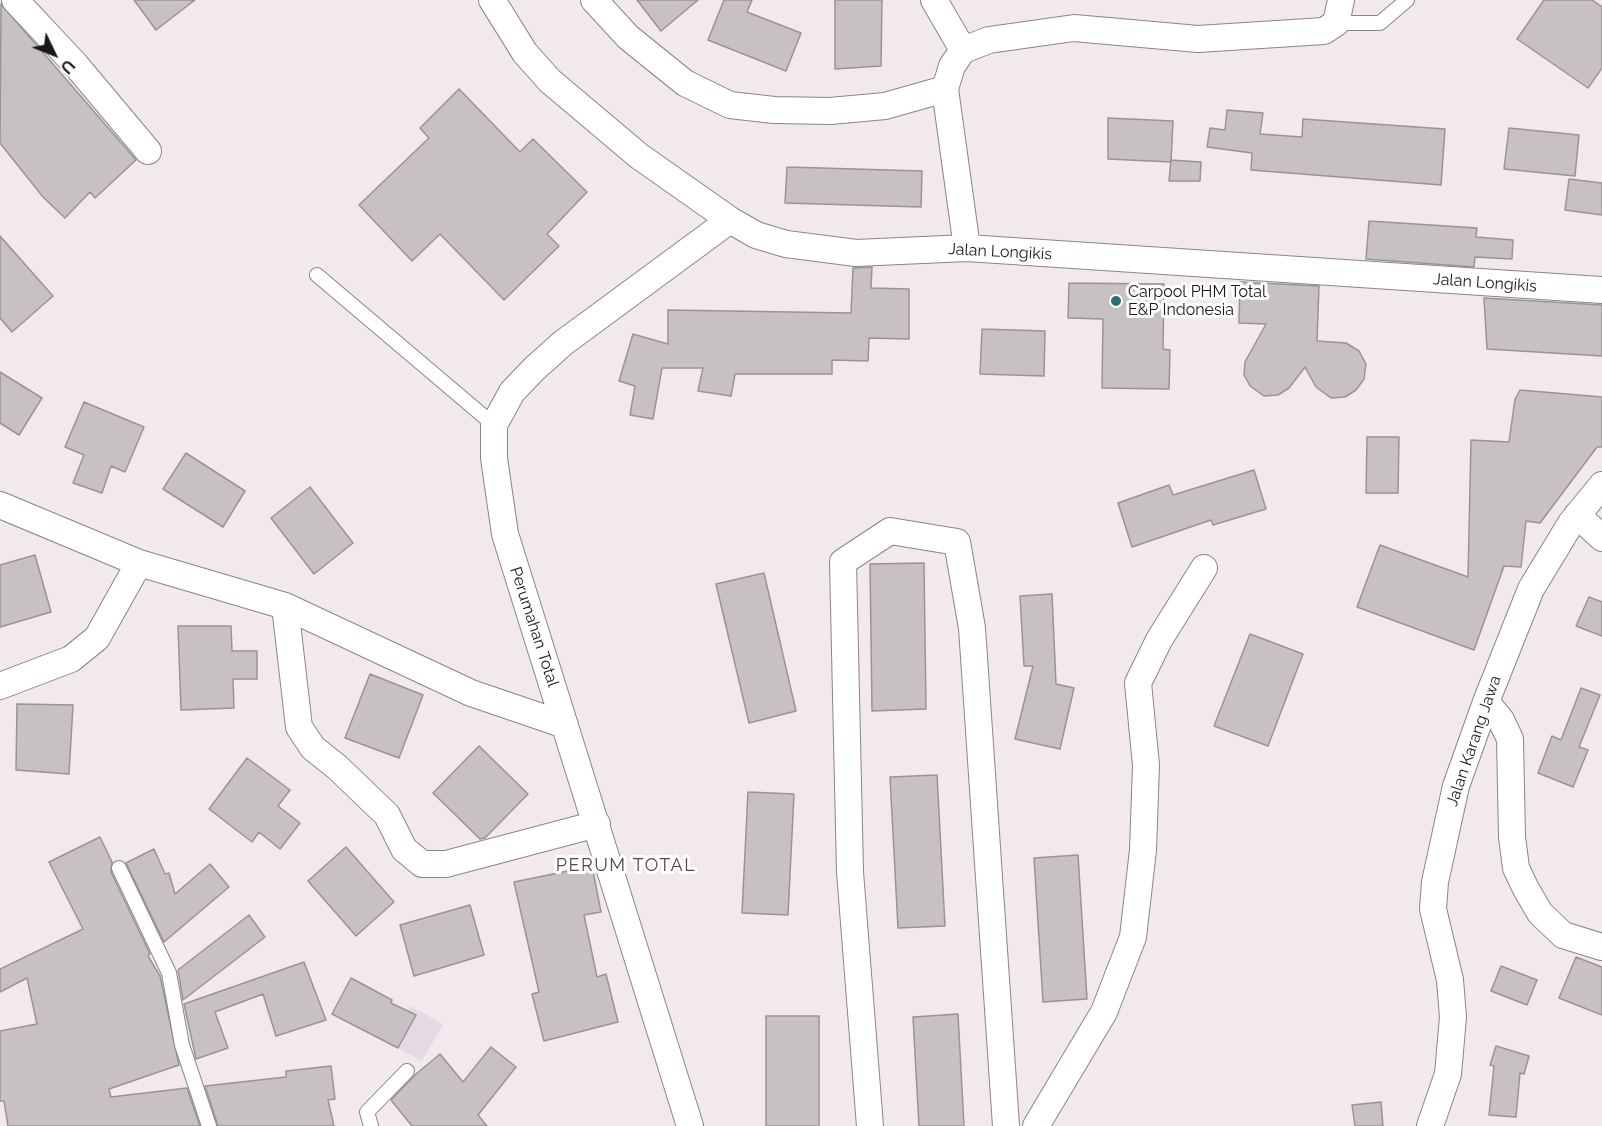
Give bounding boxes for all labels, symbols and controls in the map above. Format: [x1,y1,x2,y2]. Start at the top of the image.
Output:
north arrow [24,24,84,84]
text: U [56,56,79,77]
street label: Jalan Longikis [948,240,1052,264]
street label: Jalan Longikis [1433,270,1537,296]
place label: Carpool PHM Total E&P Indonesia [1128,282,1266,320]
marker: Carpool PHM Total E&P Indonesia [1109,294,1123,308]
street label: Perumahan Total [506,565,562,689]
street label: Jalan Karang Jawa [1443,673,1505,809]
district label: PERUM TOTAL [556,855,696,877]

